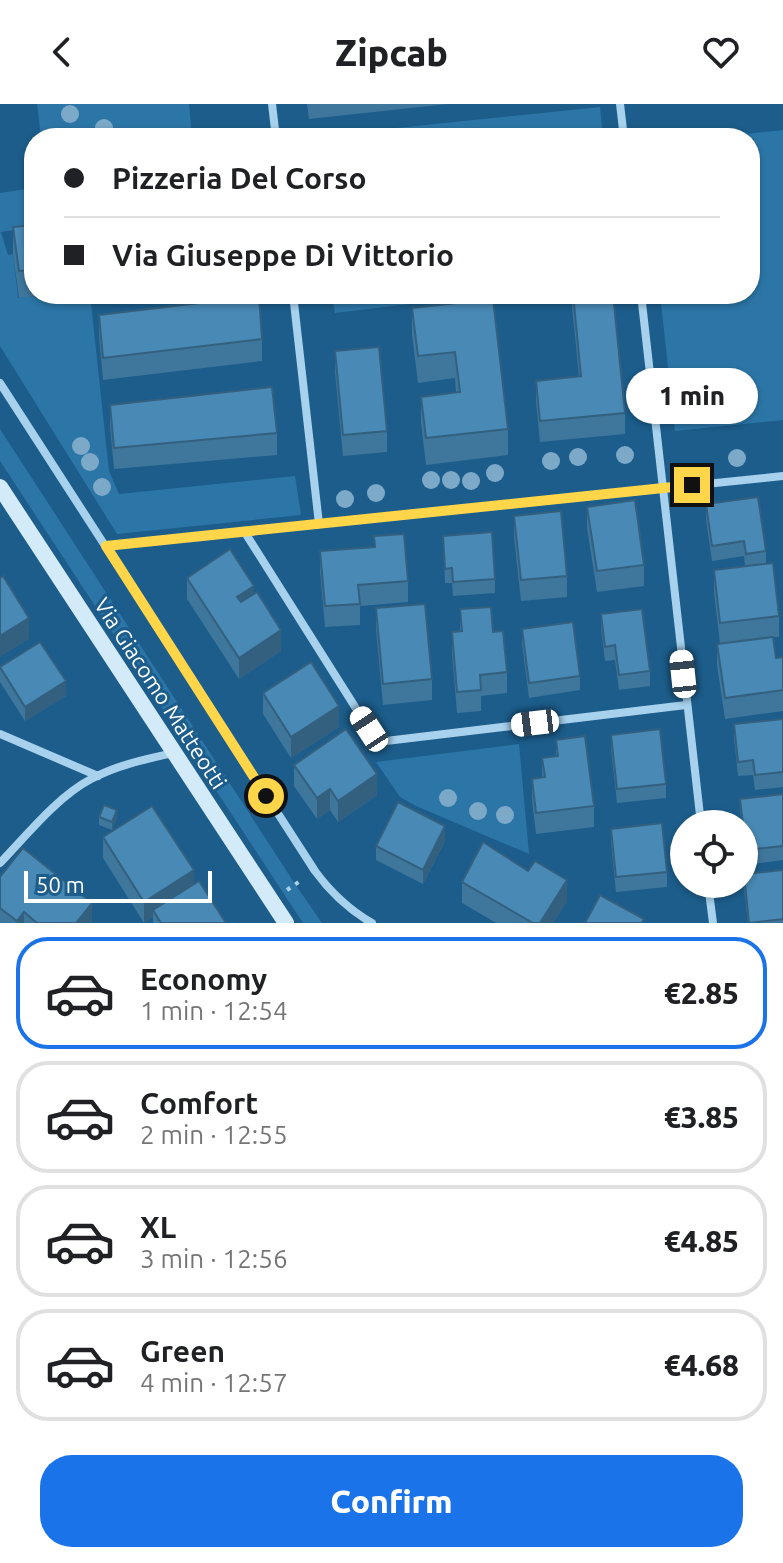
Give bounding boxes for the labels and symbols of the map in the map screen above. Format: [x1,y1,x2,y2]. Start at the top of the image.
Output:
callout: 1 min [626,369,758,425]
route end [674,467,710,503]
street label: Via Giacomo Matteotti [90,593,232,793]
car [669,649,697,699]
car [346,702,392,756]
car [510,708,560,738]
route start [248,778,284,814]
scale bar [24,867,212,903]

